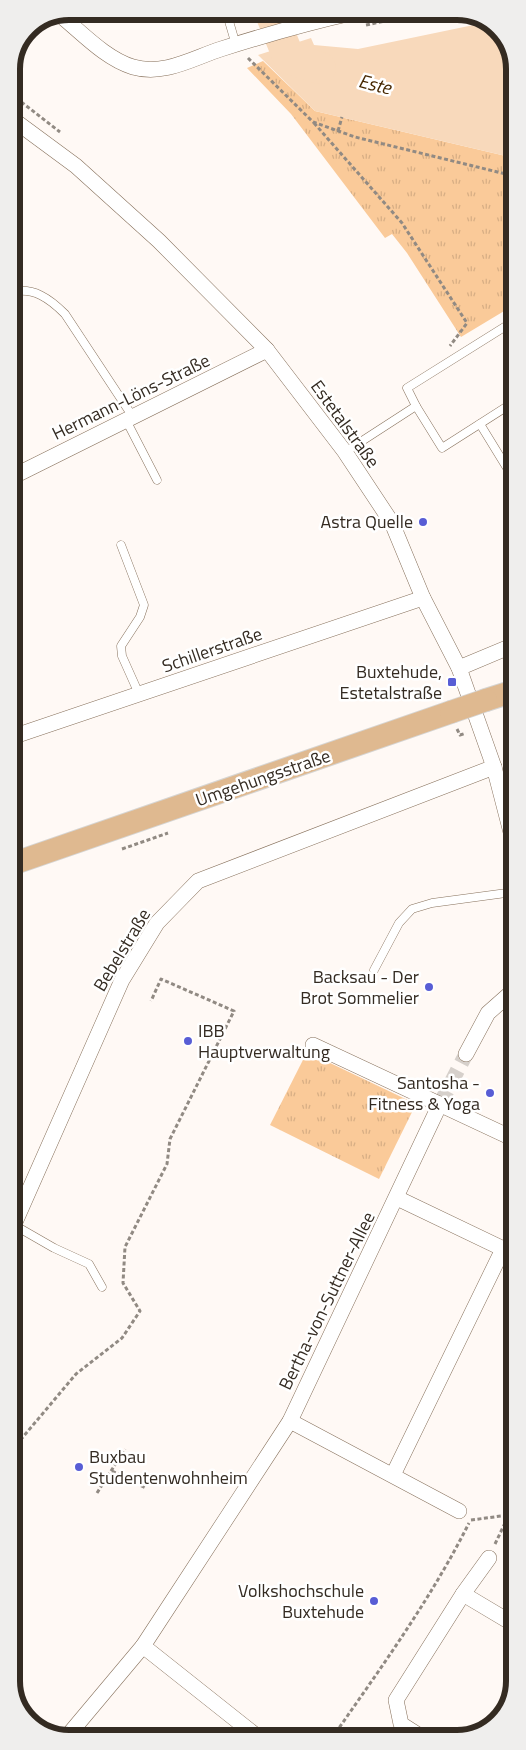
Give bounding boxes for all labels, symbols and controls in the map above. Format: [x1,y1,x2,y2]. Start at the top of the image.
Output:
water label: Este [356,66,396,102]
street label: Hermann-Löns-Straße [47,347,214,447]
street label: Estetalstraße [304,374,386,473]
place label: Astra Quelle [320,508,413,535]
marker: Astra Quelle [417,516,429,528]
street label: Schillerstraße [158,620,265,679]
place label: Buxtehude, Estetalstraße [339,658,442,706]
marker: Buxtehude, Estetalstraße [446,676,458,688]
street label: Umgehungsstraße [192,742,334,813]
street label: Bebelstraße [86,903,157,996]
place label: Backsau - Der Brot Sommelier [300,963,419,1011]
marker: Backsau - Der Brot Sommelier [423,981,435,993]
place label: IBB Hauptverwaltung [198,1017,330,1065]
marker: IBB Hauptverwaltung [182,1035,194,1047]
place label: Santosha - Fitness & Yoga [368,1069,480,1117]
marker: Santosha - Fitness & Yoga [484,1087,496,1099]
street label: Bertha-von-Suttner-Allee [272,1207,381,1394]
place label: Buxbau Studentenwohnheim [89,1443,248,1491]
marker: Buxbau Studentenwohnheim [73,1461,85,1473]
place label: Volkshochschule Buxtehude [238,1577,364,1625]
marker: Volkshochschule Buxtehude [368,1595,380,1607]

